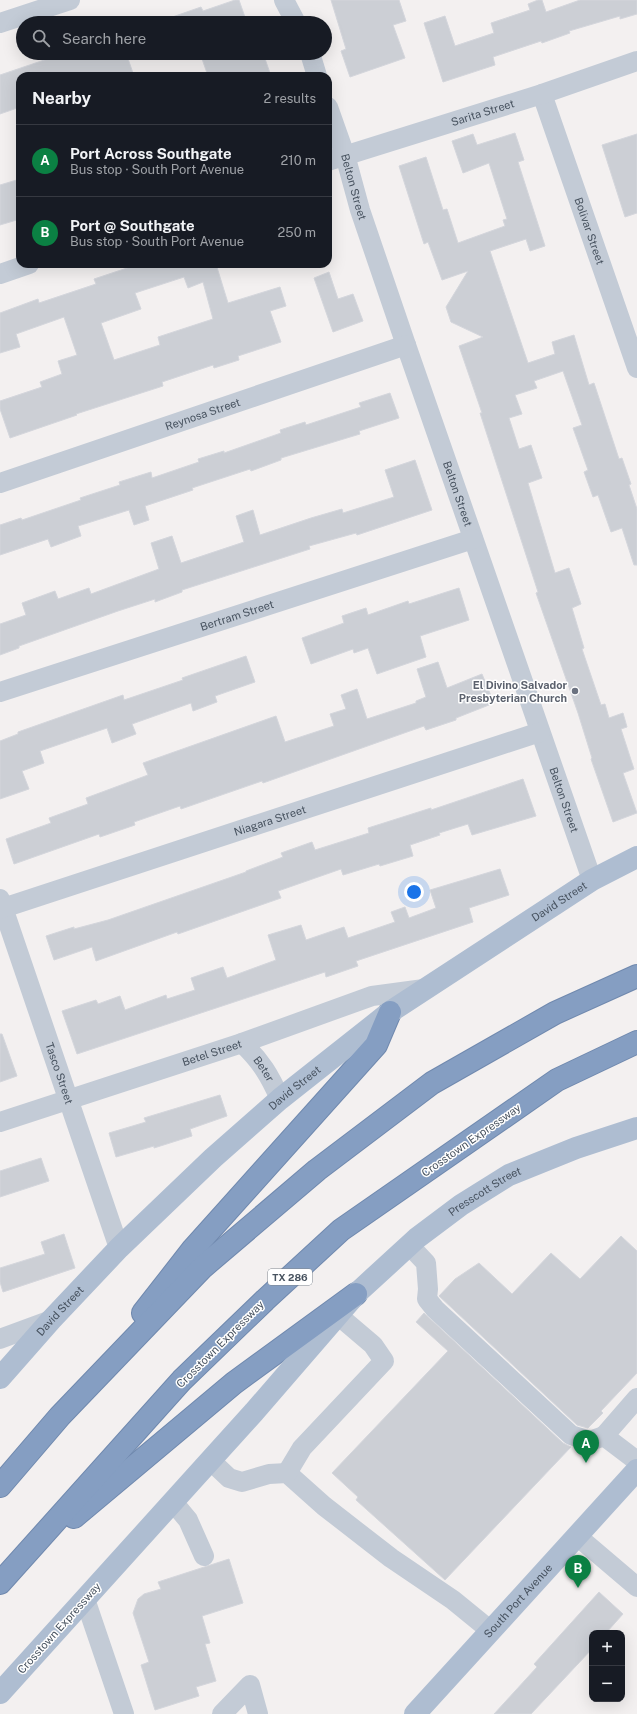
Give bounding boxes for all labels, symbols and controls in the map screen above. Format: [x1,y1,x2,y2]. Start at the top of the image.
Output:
search box [16,16,332,60]
icon: search [30,27,52,49]
text: Search here [62,30,146,47]
text: Nearby [32,88,91,108]
text: 2 results [264,91,316,106]
street label: Sarita Street [449,97,516,128]
text: Port Across Southgate [70,145,232,162]
street label: Belton Street [339,152,369,222]
text: A [40,153,50,168]
text: 210 m [281,153,316,168]
text: Bus stop · South Port Avenue [70,162,244,177]
street label: Bolivar Street [572,196,607,266]
text: Port @ Southgate [70,217,195,234]
text: B [41,225,49,240]
text: 250 m [278,225,316,240]
text: Bus stop · South Port Avenue [70,234,244,249]
street label: Reynosa Street [164,396,242,432]
street label: Belton Street [441,460,475,528]
street label: Bertram Street [199,598,275,633]
place label: El Divino Salvador Presbyterian Church [459,679,567,704]
marker: El Divino Salvador Presbyterian Church [570,686,580,696]
street label: Belton Street [547,766,581,834]
street label: Niagara Street [232,803,307,838]
street label: David Street [529,879,589,924]
your location [404,882,424,902]
street label: Betel Street [181,1037,243,1068]
street label: Tasco Street [43,1041,75,1106]
street label: Beter [251,1054,277,1084]
street label: David Street [266,1063,323,1112]
street label: Crosstown Expressway [419,1101,523,1179]
street label: Presscott Street [446,1165,523,1218]
road number: TX 286 [268,1269,312,1285]
street label: David Street [34,1284,86,1338]
street label: Crosstown Expressway [174,1298,266,1390]
pin: A [573,1430,599,1463]
pin: B [565,1555,591,1588]
street label: South Port Avenue [481,1562,554,1640]
street label: Crosstown Expressway [15,1580,103,1676]
map controls [589,1630,625,1702]
button: + [589,1630,625,1666]
button: − [589,1666,625,1702]

